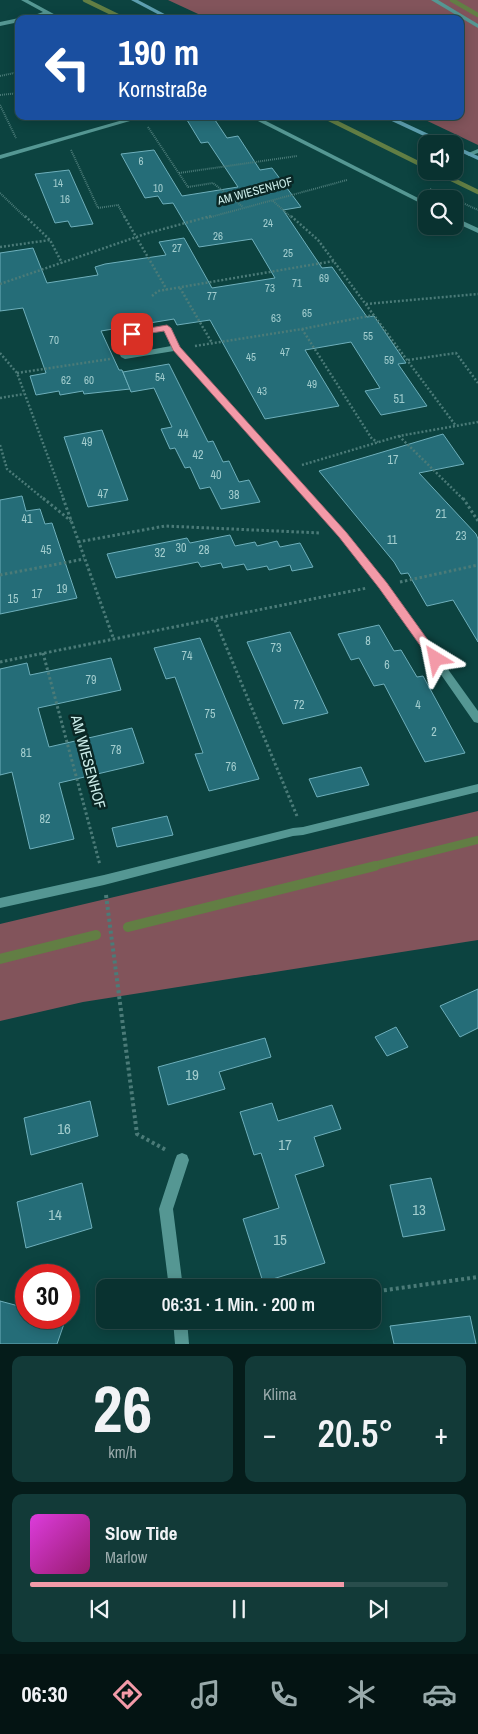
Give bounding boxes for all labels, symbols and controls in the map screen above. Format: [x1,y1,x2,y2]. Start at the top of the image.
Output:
text: 190 m [118,29,199,76]
icon: left [35,35,100,100]
text: Kornstraße [118,74,207,104]
map controls [418,135,463,235]
button: sound [418,135,463,180]
house number: 6 [138,154,144,168]
street label: AM WIESENHOF [215,173,294,209]
house number: 14 [53,176,63,190]
house number: 10 [153,181,163,195]
button: search [418,190,463,235]
house number: 16 [60,192,70,206]
house number: 24 [263,216,273,230]
house number: 26 [213,229,223,243]
house number: 27 [172,241,182,255]
house number: 25 [283,246,293,260]
house number: 69 [319,271,329,285]
house number: 71 [292,276,302,290]
house number: 73 [265,281,275,295]
house number: 77 [207,289,217,303]
house number: 65 [302,306,312,320]
house number: 63 [271,311,281,325]
pin [111,313,153,355]
icon: arrive [118,320,146,348]
house number: 55 [363,329,373,343]
house number: 70 [49,333,59,347]
house number: 47 [280,345,290,359]
house number: 45 [246,350,256,364]
house number: 59 [384,353,394,367]
house number: 54 [155,370,165,384]
house number: 62 [61,373,71,387]
house number: 60 [84,373,94,387]
house number: 49 [307,377,317,391]
house number: 43 [257,384,267,398]
house number: 51 [394,391,405,407]
house number: 44 [178,426,189,442]
house number: 49 [82,434,92,450]
house number: 42 [193,447,203,463]
house number: 17 [388,452,399,468]
house number: 40 [211,467,221,483]
house number: 47 [98,486,109,502]
house number: 38 [229,487,239,503]
house number: 21 [436,506,447,522]
house number: 41 [22,511,33,527]
house number: 23 [456,528,466,544]
house number: 11 [387,532,398,548]
house number: 30 [176,540,186,556]
house number: 45 [41,542,52,558]
house number: 28 [199,542,209,558]
house number: 32 [155,545,165,561]
house number: 19 [57,581,67,597]
house number: 17 [32,586,43,602]
house number: 15 [8,591,19,607]
position arrow [409,632,461,684]
house number: 8 [365,633,371,649]
house number: 73 [271,640,281,656]
house number: 74 [182,648,193,664]
house number: 6 [384,657,390,673]
house number: 79 [86,672,96,688]
house number: 72 [294,697,304,713]
house number: 4 [415,697,421,713]
house number: 75 [205,706,216,722]
street label: AM WIESENHOF [66,712,111,811]
house number: 2 [431,724,437,740]
house number: 78 [111,742,121,758]
house number: 81 [21,745,32,761]
house number: 76 [226,759,236,775]
house number: 82 [40,811,50,827]
house number: 19 [185,1064,199,1085]
house number: 16 [57,1118,71,1139]
house number: 17 [278,1134,292,1155]
house number: 13 [412,1199,426,1220]
house number: 14 [48,1204,62,1225]
house number: 15 [273,1229,287,1250]
speed limit sign: 30 [15,1264,80,1329]
text: 06:31 · 1 Min. · 200 m [162,1291,315,1317]
text: 26 [93,1365,152,1452]
text: Klima [263,1383,297,1405]
text: 20.5° [318,1408,393,1459]
text: − [263,1415,276,1453]
text: + [435,1415,448,1453]
text: km/h [108,1441,137,1463]
text: Slow Tide [105,1520,177,1546]
text: Marlow [105,1546,147,1568]
icon: previous [86,1595,114,1623]
icon: pause [225,1595,253,1623]
icon: next [364,1595,392,1623]
icon: directions [110,1677,145,1712]
icon: music [188,1677,223,1712]
icon: phone [266,1677,301,1712]
icon: climate [344,1677,379,1712]
icon: car [422,1677,457,1712]
text: 06:30 [21,1679,68,1709]

